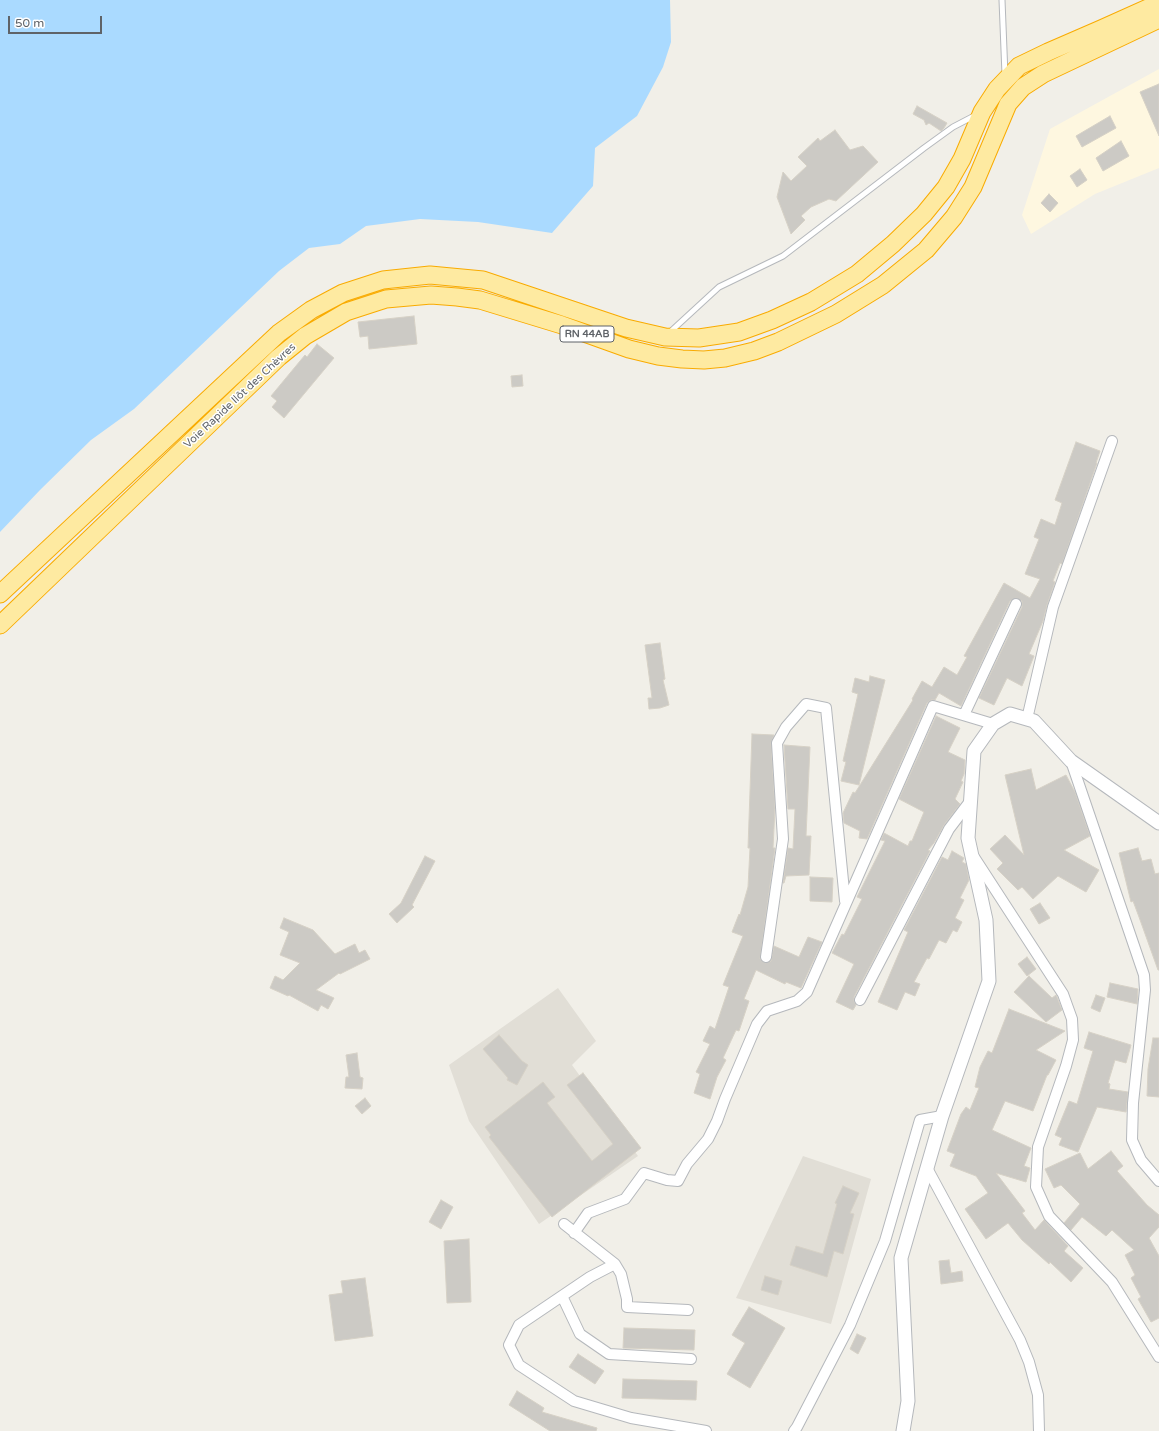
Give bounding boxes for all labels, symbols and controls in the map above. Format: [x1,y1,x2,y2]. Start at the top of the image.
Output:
scale bar [10,8,104,34]
text: 50 m [15,16,44,30]
road number: RN 44AB [560,326,614,342]
street label: Voie Rapide Ilôt des Chèvres [181,341,299,451]

